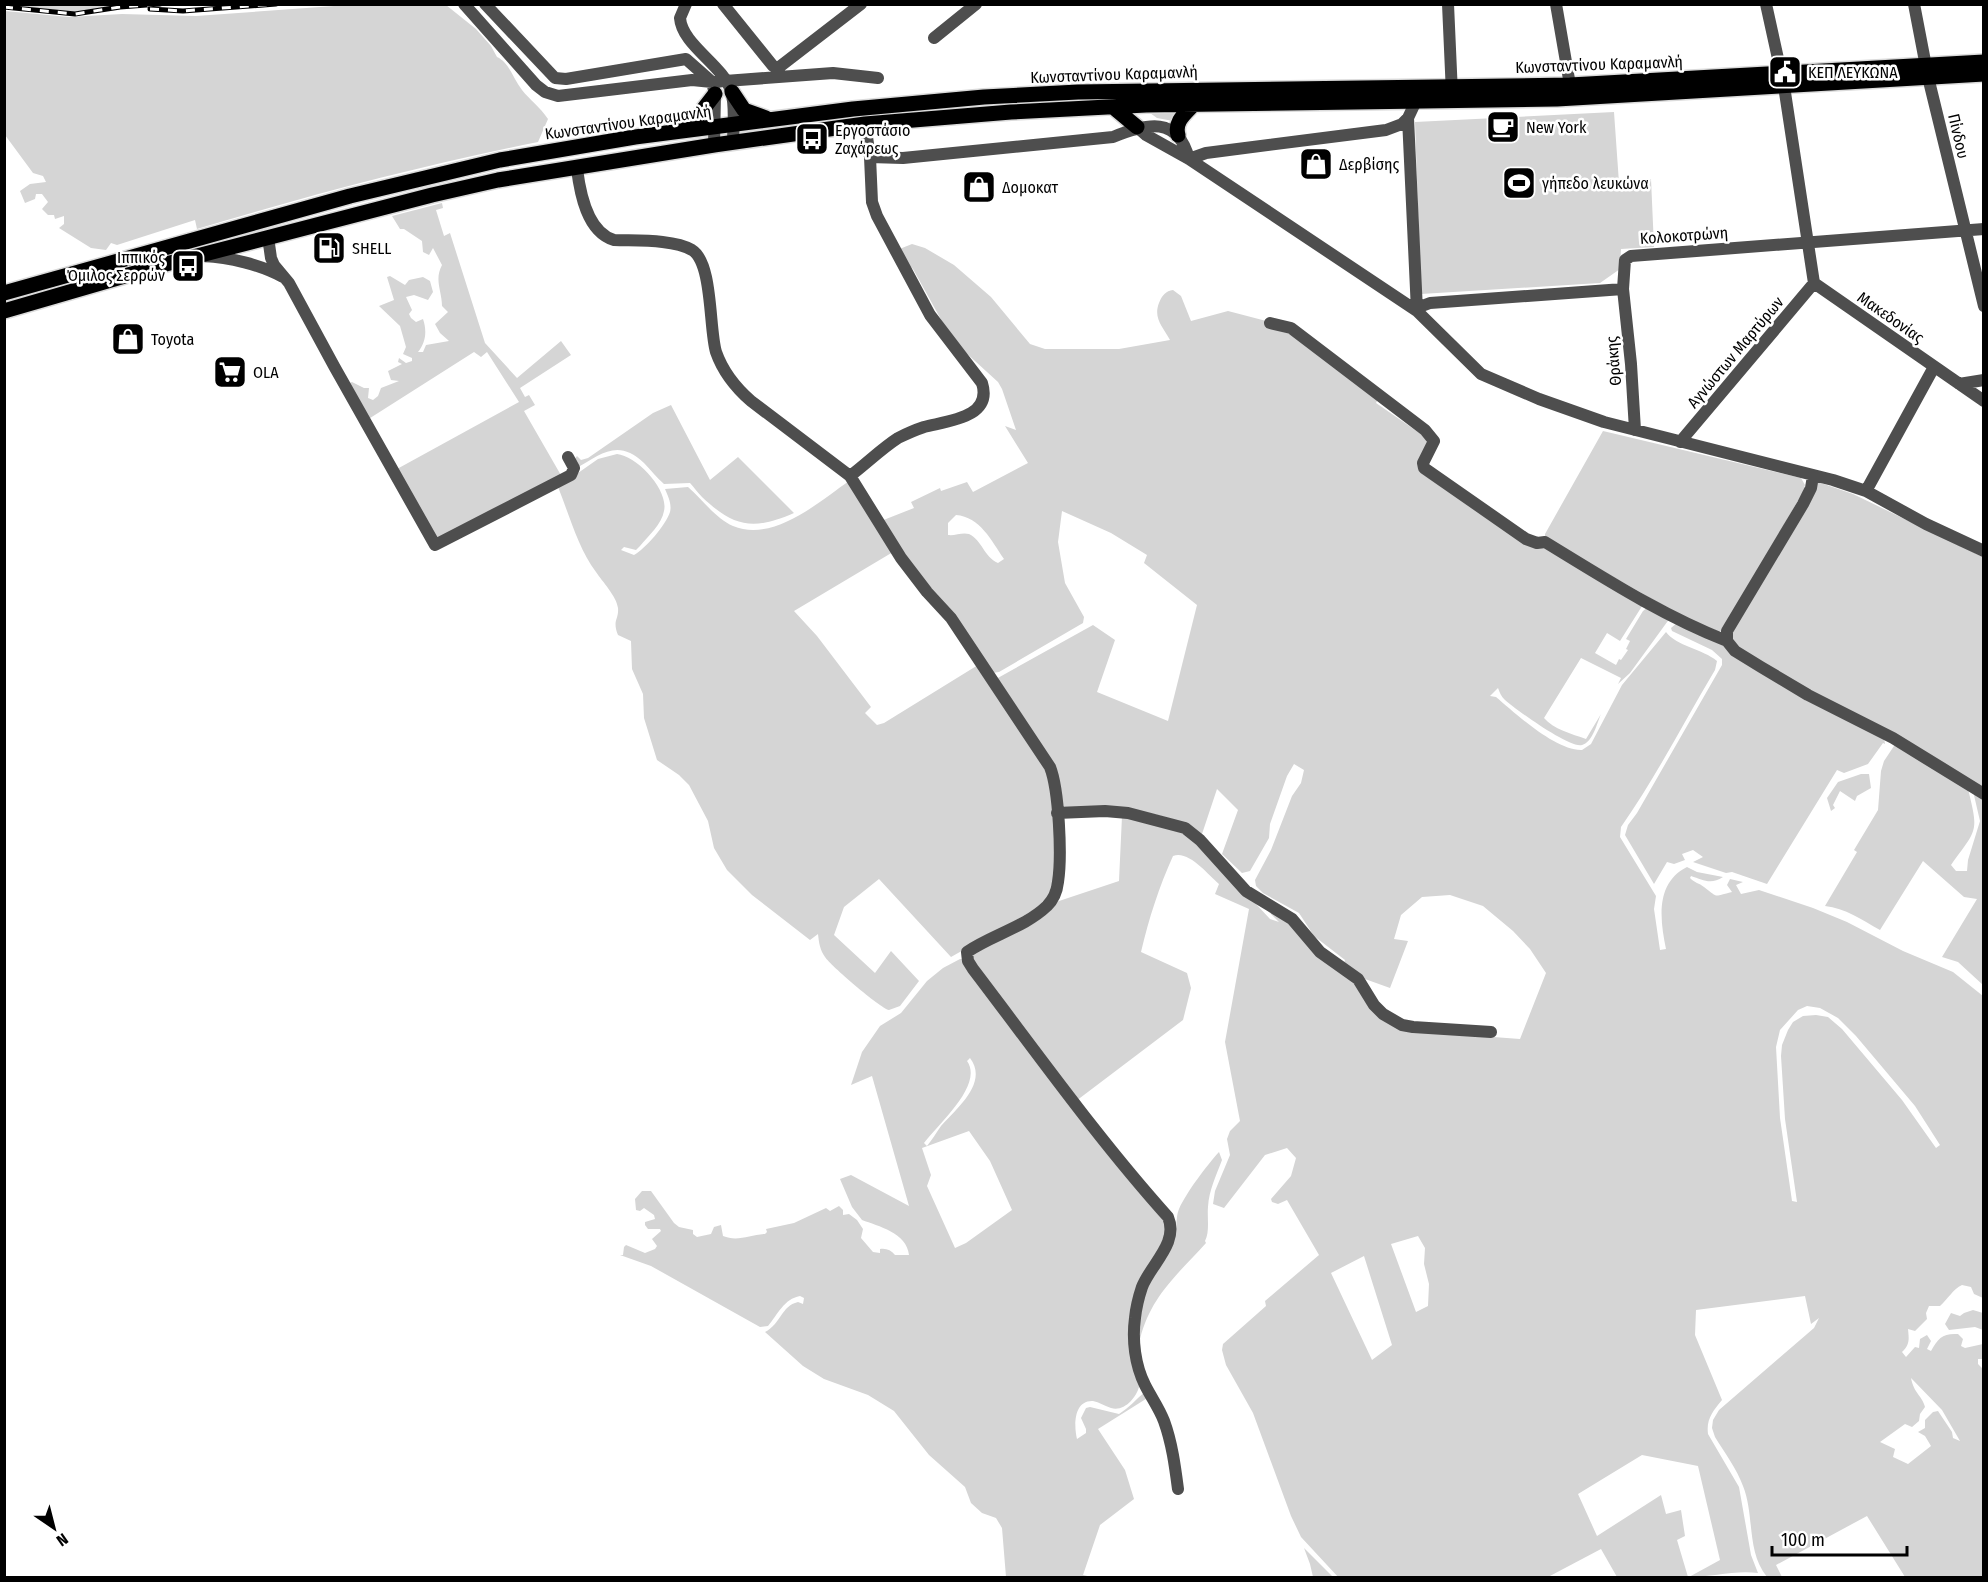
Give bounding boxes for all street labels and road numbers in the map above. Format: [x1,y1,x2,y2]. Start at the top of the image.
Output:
street label: Κωνσταντίνου Καραμανλή [1515,52,1683,77]
street label: Κωνσταντίνου Καραμανλή [1030,62,1198,87]
street label: Κωνσταντίνου Καραμανλή [544,101,712,144]
street label: Πίνδου [1944,112,1973,160]
street label: Κολοκοτρώνη [1639,223,1729,248]
street label: Μακεδονίας [1854,288,1928,347]
street label: Αγνώστων Μαρτύρων [1683,293,1787,412]
street label: Θράκης [1602,335,1625,387]

